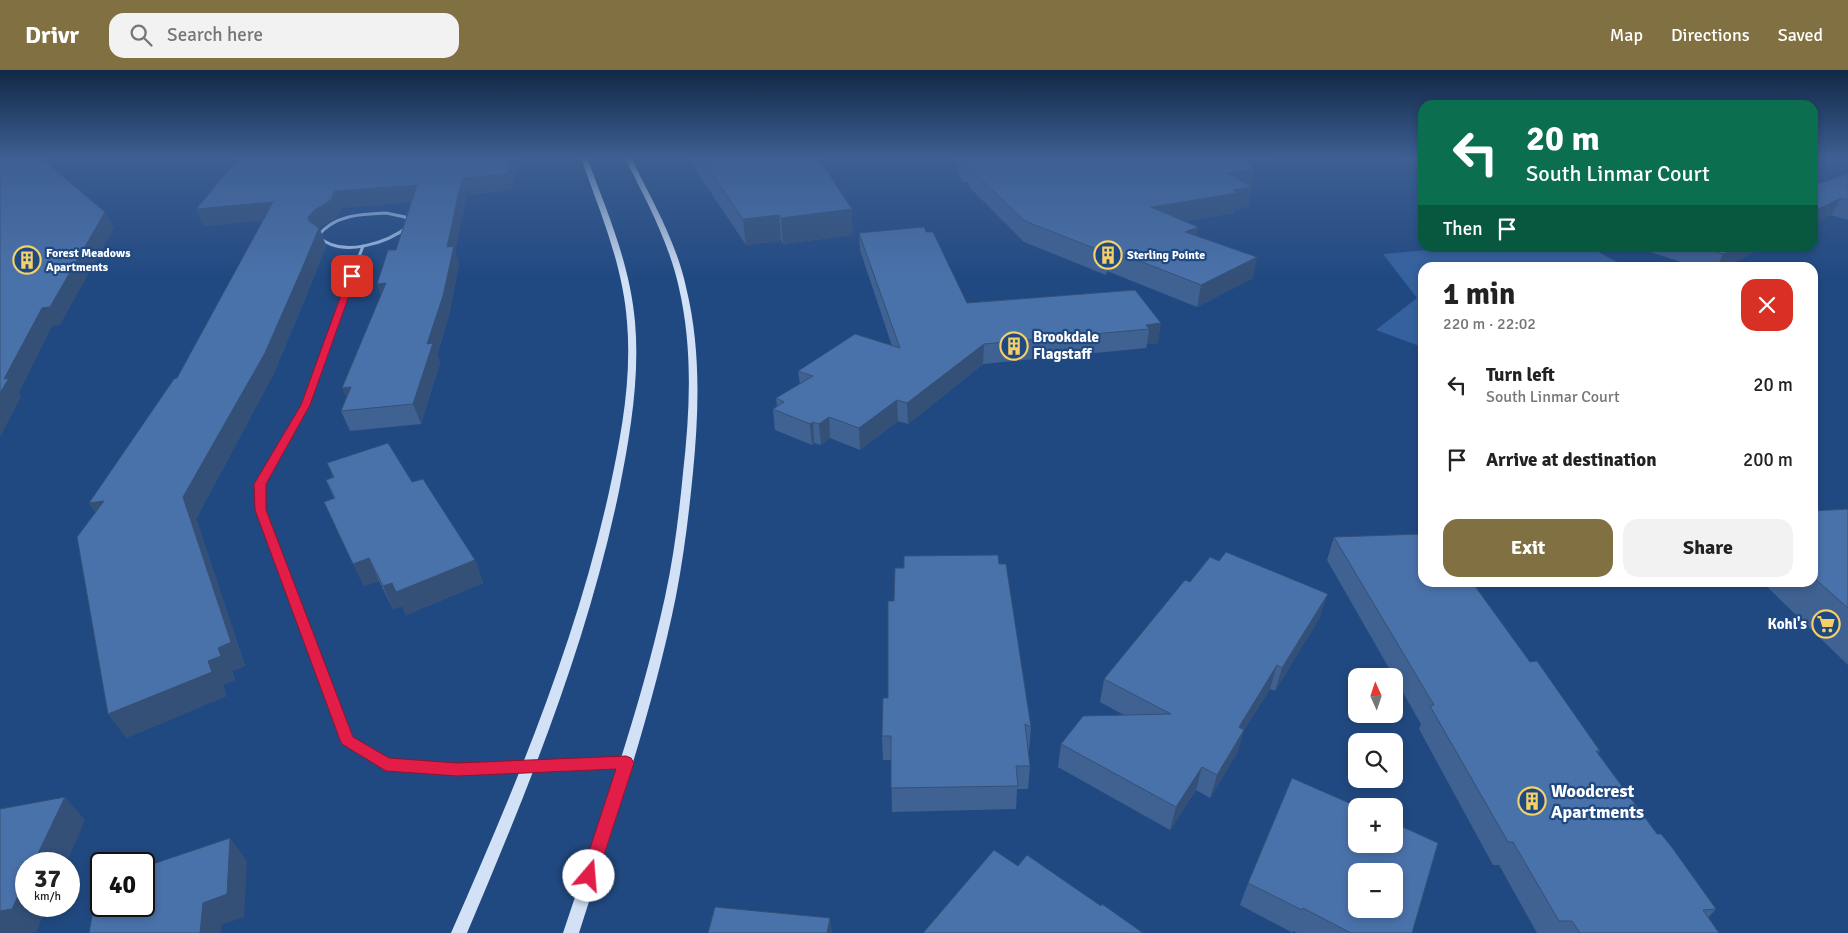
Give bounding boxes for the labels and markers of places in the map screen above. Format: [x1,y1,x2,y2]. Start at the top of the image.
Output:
building icon: Sterling Pointe [1093,240,1123,270]
building icon: Forest Meadows Apartments [12,245,42,275]
place label: Forest Meadows Apartments [46,246,131,275]
place label: Sterling Pointe [1127,248,1205,263]
pin [331,255,373,297]
place label: Brookdale Flagstaff [1033,328,1099,363]
building icon: Brookdale Flagstaff [999,331,1029,361]
supermarket icon: Kohl's [1811,609,1841,639]
place label: Kohl's [1768,615,1807,633]
place label: Woodcrest Apartments [1551,780,1644,823]
building icon: Woodcrest Apartments [1517,786,1547,816]

